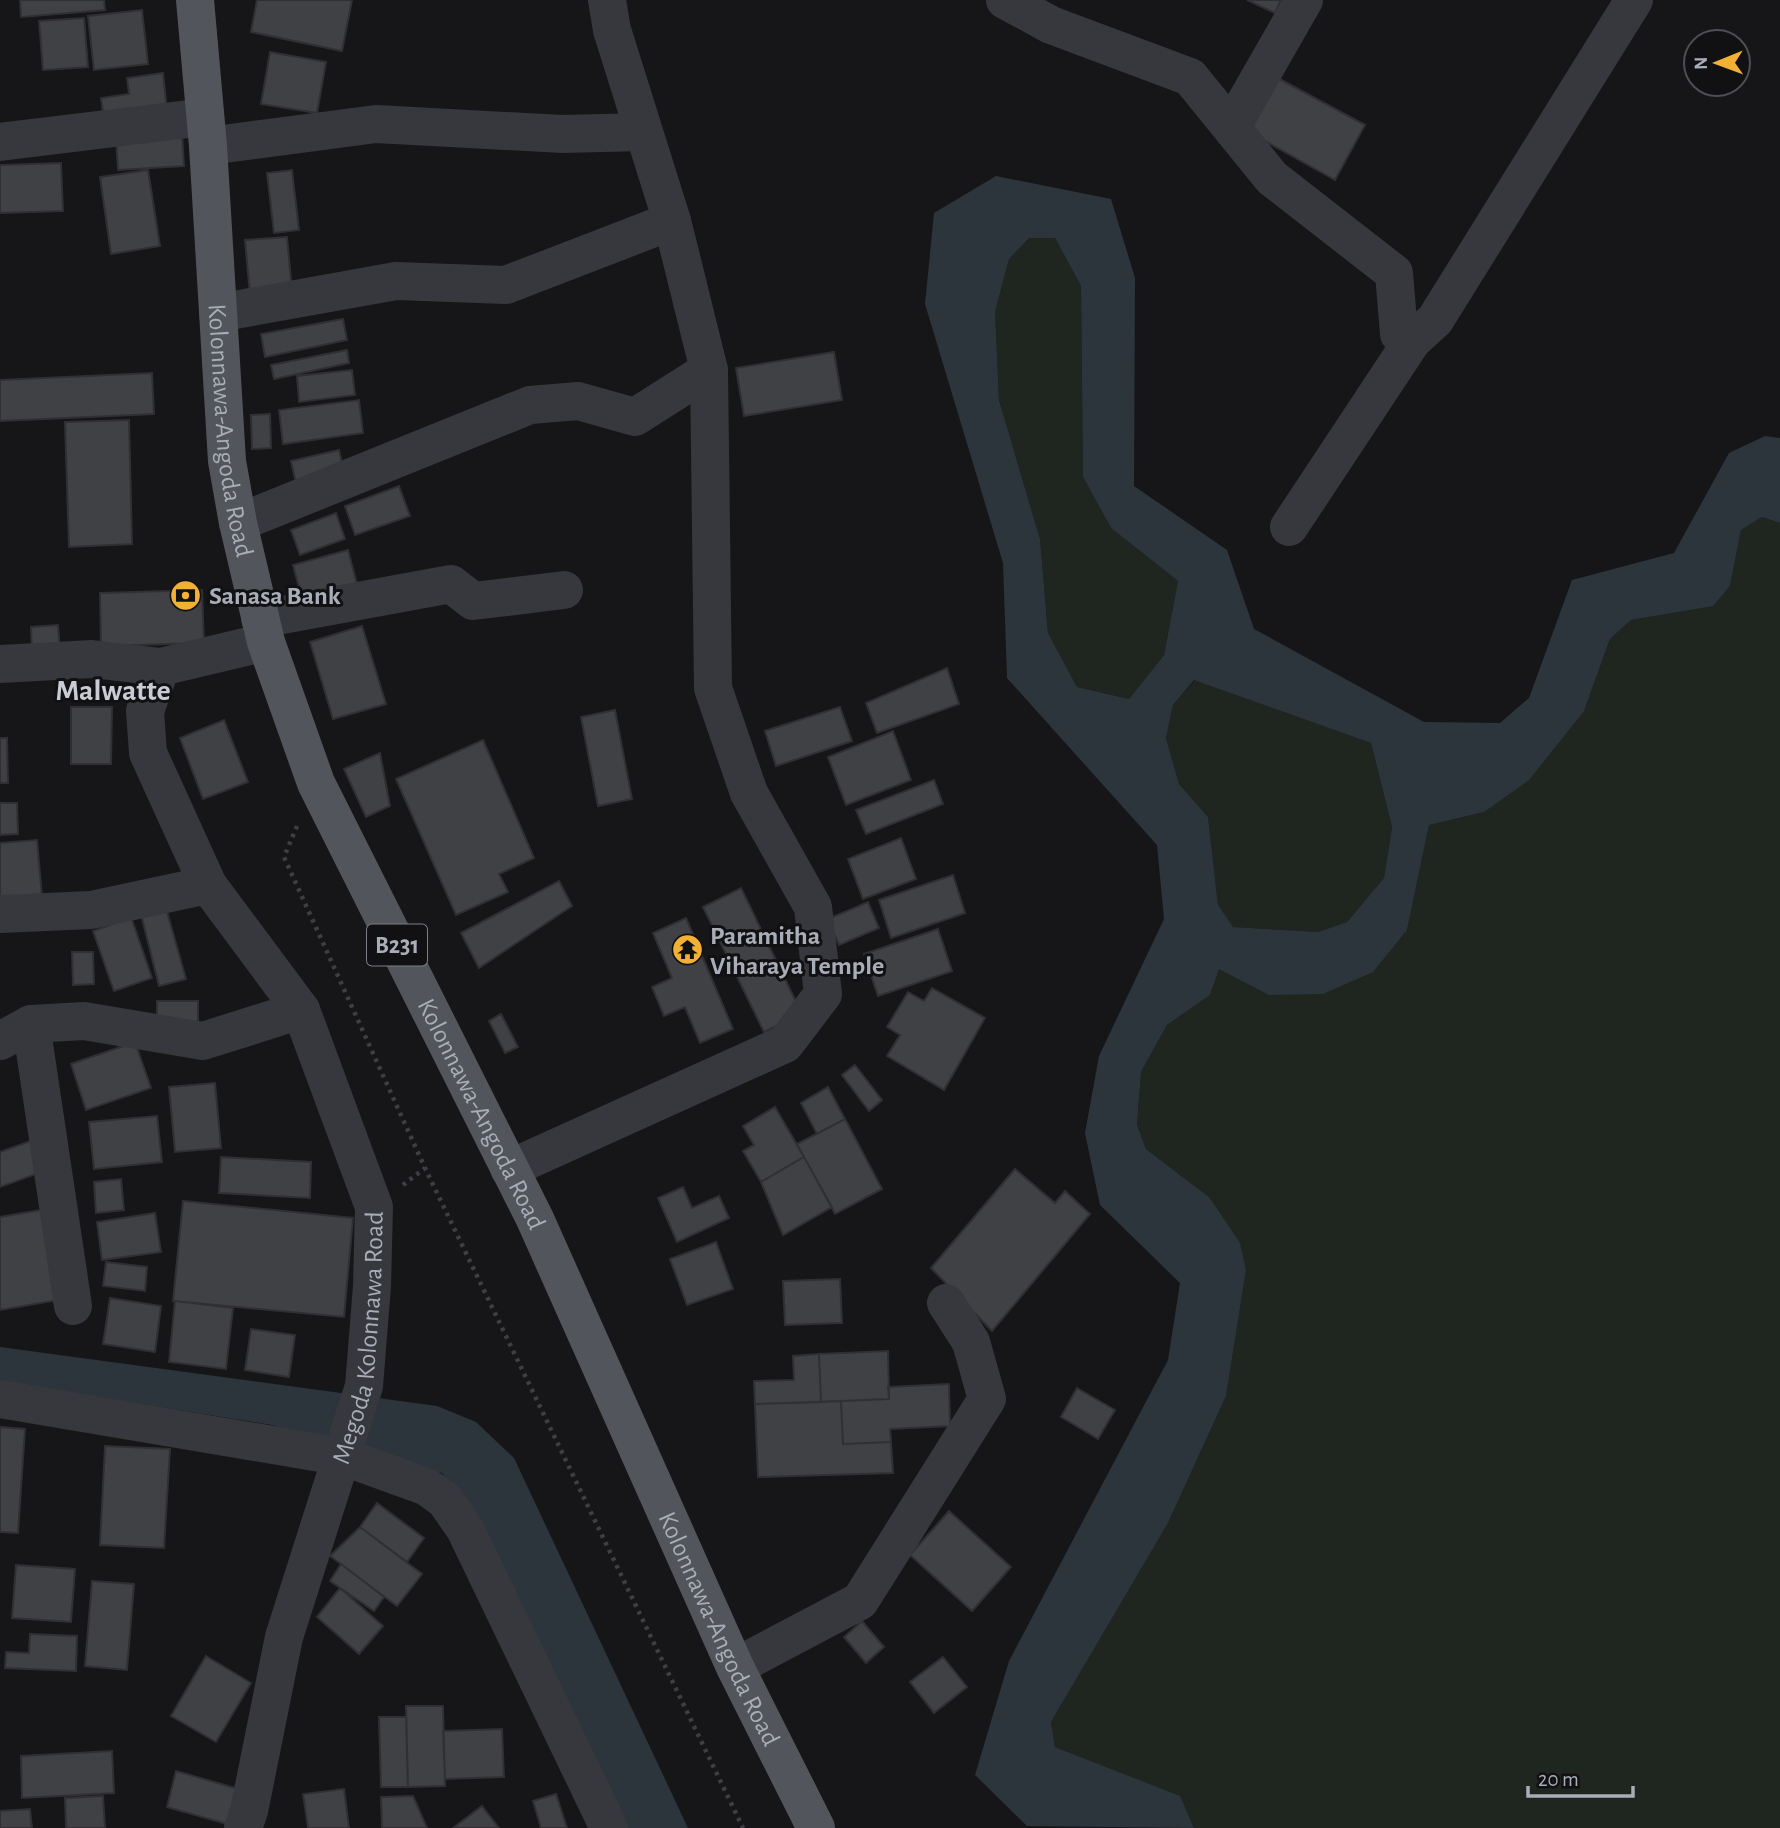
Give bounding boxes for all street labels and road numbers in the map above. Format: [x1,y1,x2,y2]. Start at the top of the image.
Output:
street label: Kolonnawa-Angoda Road [204,303,258,559]
road number: B231 [367,925,427,965]
street label: Kolonnawa-Angoda Road [412,995,550,1233]
street label: Megoda Kolonnawa Road [328,1211,388,1467]
street label: Kolonnawa-Angoda Road [653,1508,784,1750]

